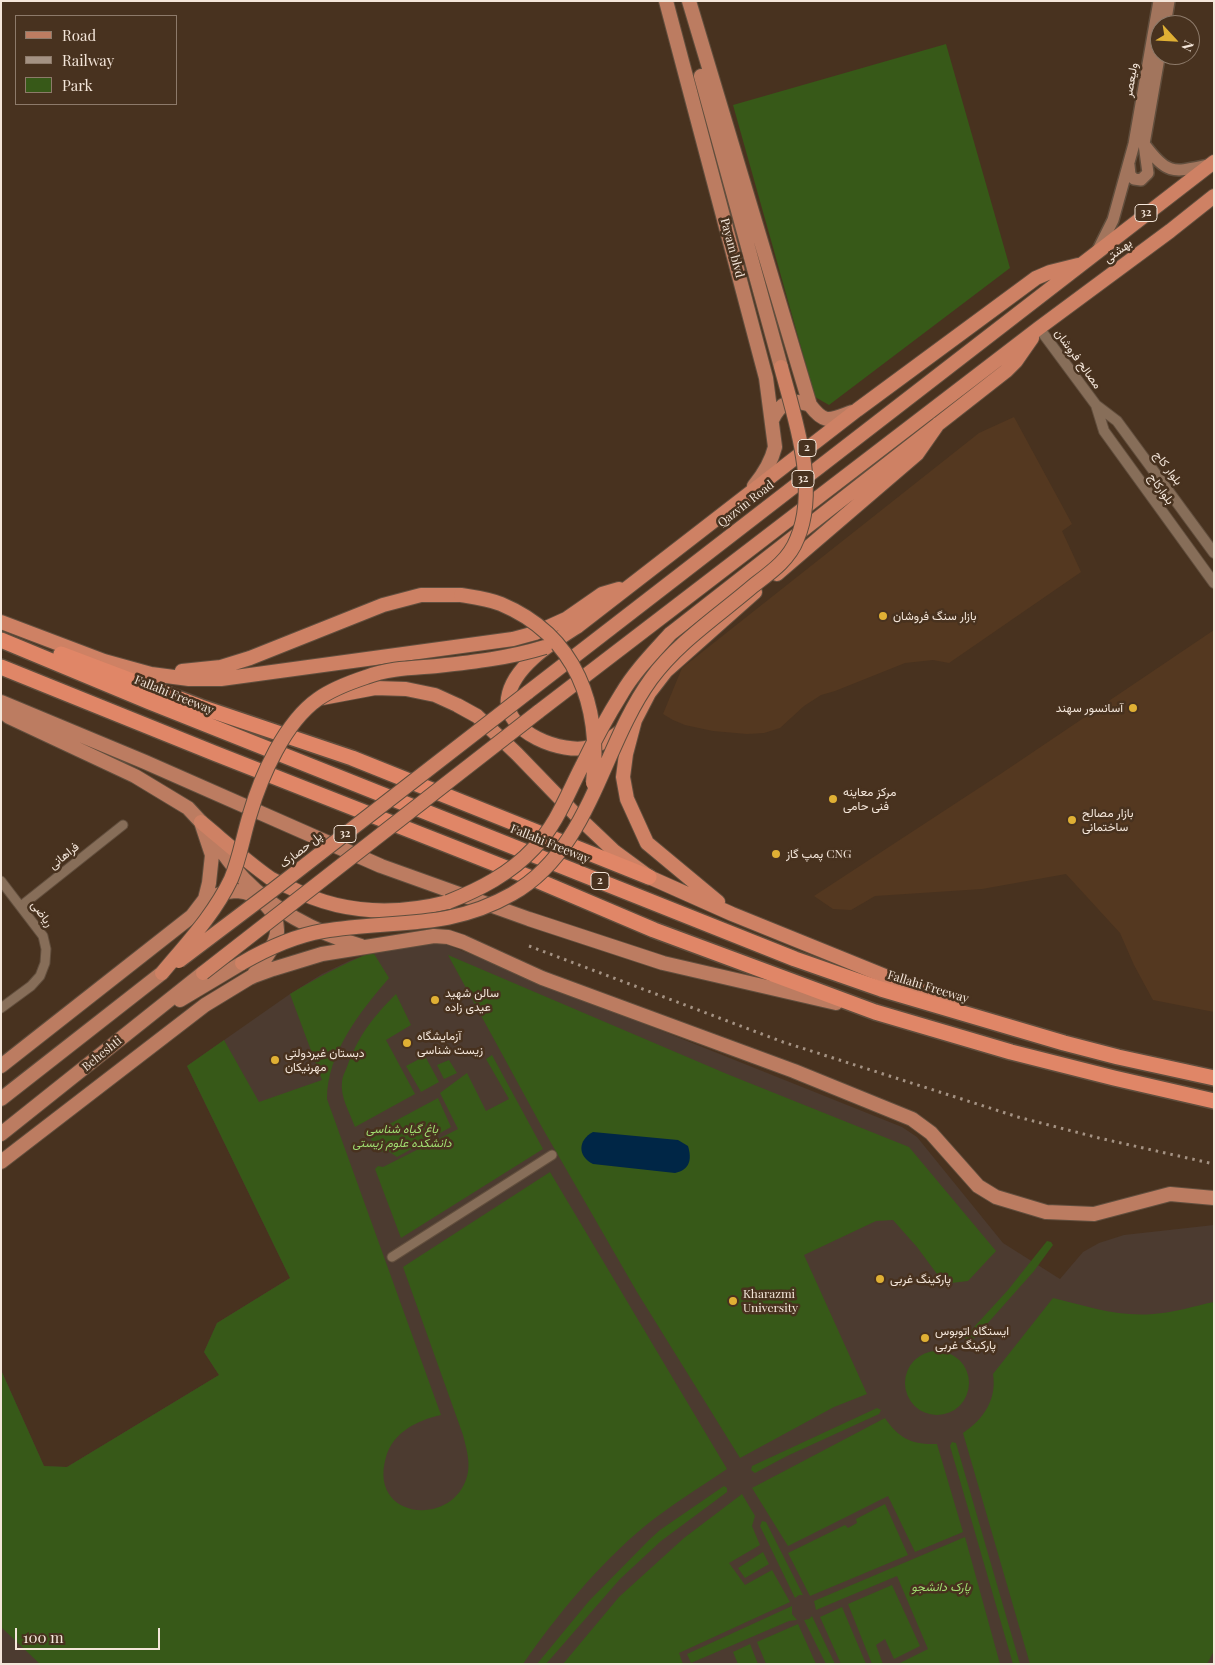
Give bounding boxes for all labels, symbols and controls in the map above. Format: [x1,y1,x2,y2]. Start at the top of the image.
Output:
legend [15,15,178,105]
north arrow [1150,15,1200,65]
text: Road [62,25,96,45]
text: N [1177,38,1199,55]
text: Railway [62,50,114,70]
street label: ولیعصر [1121,62,1141,98]
text: Park [62,75,93,95]
road number: 32 [1135,204,1157,222]
street label: Payam blvd [717,217,747,279]
street label: بهشتی [1101,236,1135,266]
street label: مصالح فروشان [1051,326,1105,392]
road number: 2 [798,439,816,456]
street label: بلوار کاج [1150,448,1186,488]
road number: 32 [792,470,814,488]
street label: بلوارکاج [1145,471,1177,507]
street label: Qazvin Road [715,478,777,530]
place label: بازار سنگ فروشان [893,609,977,623]
marker: بازار سنگ فروشان [877,610,889,622]
street label: Fallahi Freeway [132,673,216,717]
place label: آسانسور سهند [1056,701,1123,715]
marker: آسانسور سهند [1127,702,1139,714]
place label: مرکز معاینه فنی حامی [843,785,896,813]
marker: مرکز معاینه فنی حامی [827,793,839,805]
place label: بازار مصالح ساختمانی [1082,806,1133,834]
marker: بازار مصالح ساختمانی [1066,814,1078,826]
street label: Fallahi Freeway [508,822,592,866]
road number: 32 [334,826,356,842]
street label: پل حصارک [277,829,325,871]
street label: فراهانی [46,839,82,873]
place label: پمپ گاز CNG [786,847,851,861]
marker: پمپ گاز CNG [770,848,782,860]
road number: 2 [591,872,609,889]
street label: ریاضی [28,898,56,930]
street label: Fallahi Freeway [886,968,970,1006]
place label: سالن شهید عیدی زاده [445,986,499,1014]
marker: سالن شهید عیدی زاده [429,994,441,1006]
place label: آزمایشگاه زیست شناسی [417,1029,483,1057]
street label: Beheshti [79,1034,125,1074]
marker: آزمایشگاه زیست شناسی [401,1037,413,1049]
place label: دبستان غیردولتی مهرنیکان [285,1046,365,1074]
marker: دبستان غیردولتی مهرنیکان [269,1054,281,1066]
park label: باغ گیاه شناسی دانشکده علوم زیستی [353,1122,451,1150]
place label: پارکینگ غربی [890,1272,951,1286]
marker: پارکینگ غربی [874,1273,886,1285]
place label: Kharazmi University [743,1287,798,1315]
marker: Kharazmi University [727,1295,739,1307]
place label: ایستگاه اتوبوس پارکینگ غربی [935,1324,1009,1352]
marker: ایستگاه اتوبوس پارکینگ غربی [919,1332,931,1344]
park label: پارک دانشجو [911,1580,971,1594]
scale bar [18,1618,162,1650]
text: 100 m [23,1627,64,1647]

